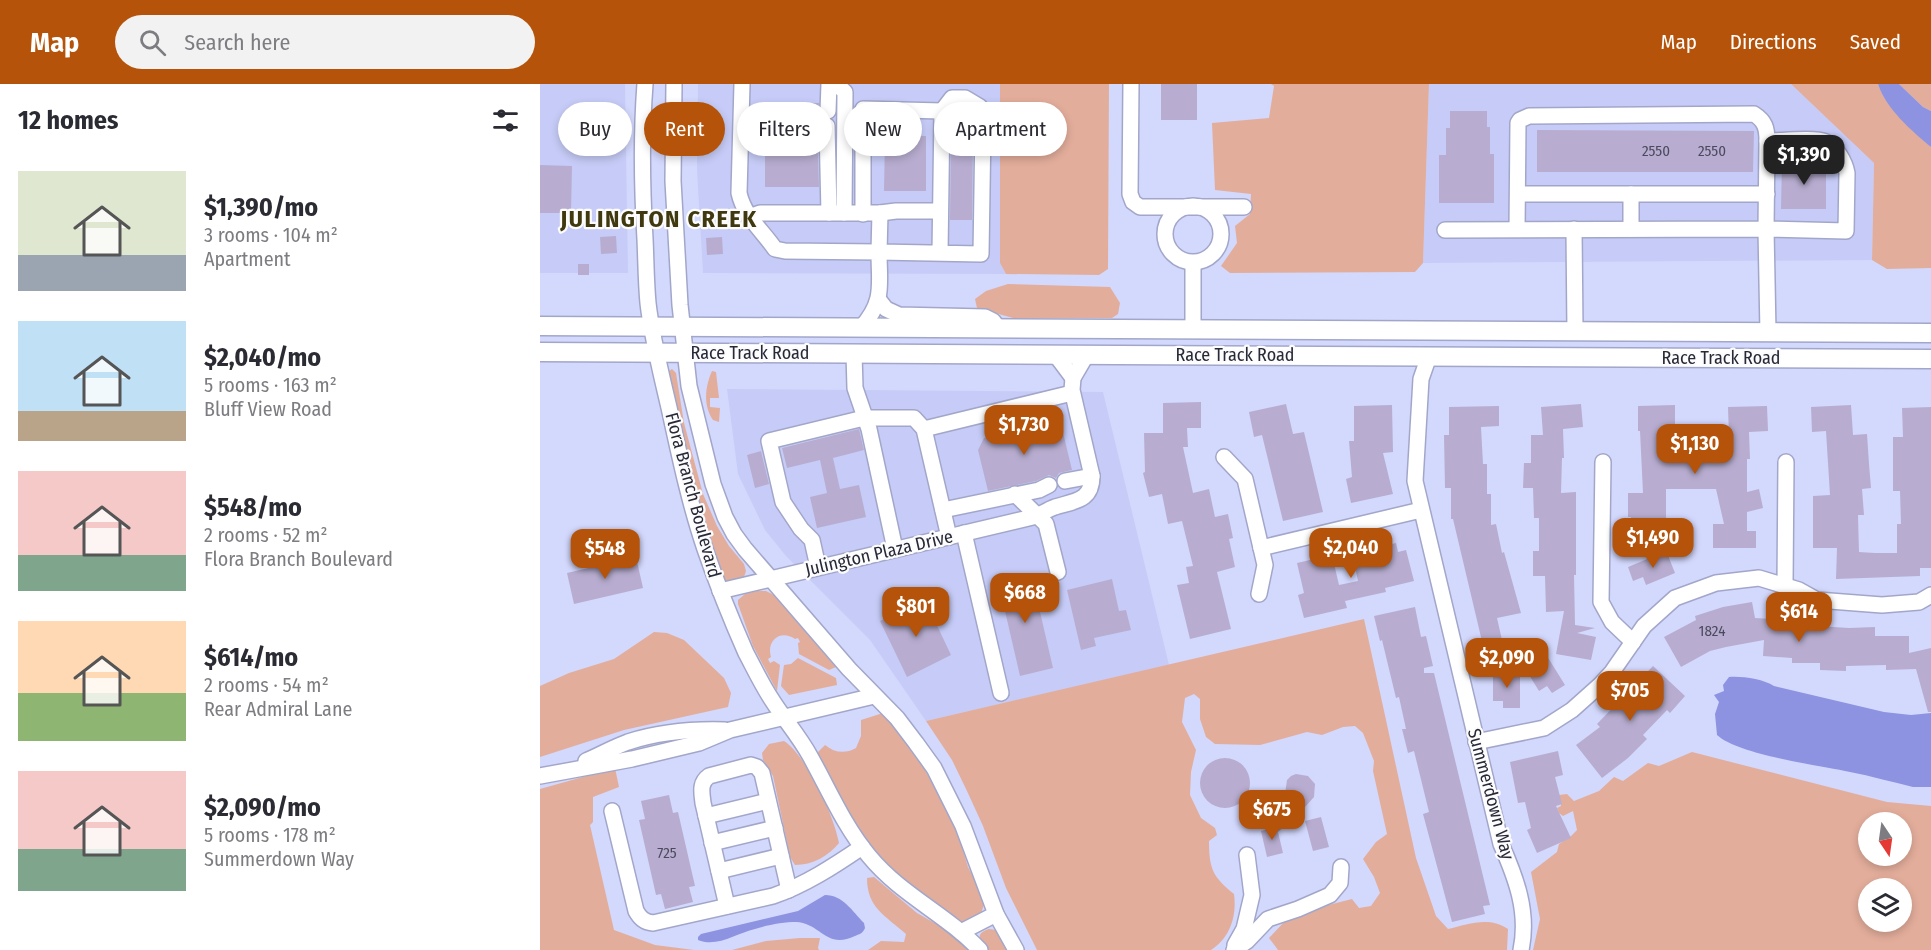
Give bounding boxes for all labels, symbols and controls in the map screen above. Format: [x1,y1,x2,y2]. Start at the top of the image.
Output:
search box [115,15,535,69]
text: Map [30,26,79,59]
icon: search [136,26,169,59]
text: Search here [184,29,290,56]
text: Map [1660,29,1697,55]
text: Directions [1730,29,1817,55]
text: Saved [1850,29,1901,55]
chip: Buy [558,102,632,156]
chip: Rent [644,102,725,156]
chip: Filters [737,102,832,156]
chip: New [844,102,922,156]
chip: Apartment [934,102,1067,156]
icon: filters [489,104,522,137]
text: 12 homes [18,105,118,136]
pin: $1,390 [1755,135,1853,186]
house number: 2550 [1642,142,1670,160]
house number: 2550 [1698,142,1726,160]
text: $1,390 [1777,142,1831,166]
text: $1,390/mo [204,192,318,223]
icon: home [66,195,138,267]
district label: JULINGTON CREEK [559,205,758,233]
text: 3 rooms · 104 m² [204,223,338,247]
text: Apartment [204,247,291,271]
text: $2,040/mo [204,342,321,373]
street label: Race Track Road [691,342,809,364]
street label: Race Track Road [1176,344,1294,366]
icon: home [66,345,138,417]
street label: Race Track Road [1662,347,1780,369]
text: 5 rooms · 163 m² [204,373,337,397]
text: Bluff View Road [204,397,332,421]
pin: $1,730 [975,405,1073,456]
street label: Flora Branch Boulevard [660,410,726,580]
text: $1,730 [998,412,1050,436]
pin: $1,130 [1646,424,1744,475]
text: $1,130 [1670,431,1720,455]
text: $548/mo [204,492,302,523]
icon: home [66,495,138,567]
pin: $1,490 [1604,518,1702,569]
text: 2 rooms · 52 m² [204,523,328,547]
street label: Julington Plaza Drive [803,525,955,581]
text: $1,490 [1627,525,1679,549]
pin: $2,040 [1302,528,1400,579]
pin: $548 [569,529,641,580]
text: $2,040 [1323,535,1379,559]
text: $548 [585,536,625,560]
text: Flora Branch Boulevard [204,547,393,571]
pin: $668 [989,573,1061,624]
text: $668 [1004,580,1046,604]
pin: $801 [880,587,952,638]
pin: $614 [1763,592,1835,643]
text: $801 [896,594,936,618]
text: $614 [1780,599,1818,623]
house number: 1824 [1699,622,1725,640]
pin: $2,090 [1458,638,1556,689]
text: $614/mo [204,642,298,673]
icon: home [66,645,138,717]
text: $2,090 [1479,645,1535,669]
pin: $705 [1594,671,1666,722]
text: 2 rooms · 54 m² [204,673,329,697]
text: $705 [1611,678,1649,702]
text: Rear Admiral Lane [204,697,352,721]
street label: Summerdown Way [1463,726,1519,862]
pin: $675 [1236,790,1308,841]
text: $2,090/mo [204,792,321,823]
icon: home [66,795,138,867]
text: $675 [1253,797,1291,821]
north arrow [1858,812,1912,866]
map controls [1858,812,1912,932]
text: 5 rooms · 178 m² [204,823,336,847]
house number: 725 [657,844,677,862]
text: Summerdown Way [204,847,354,871]
button: layers [1858,878,1912,932]

